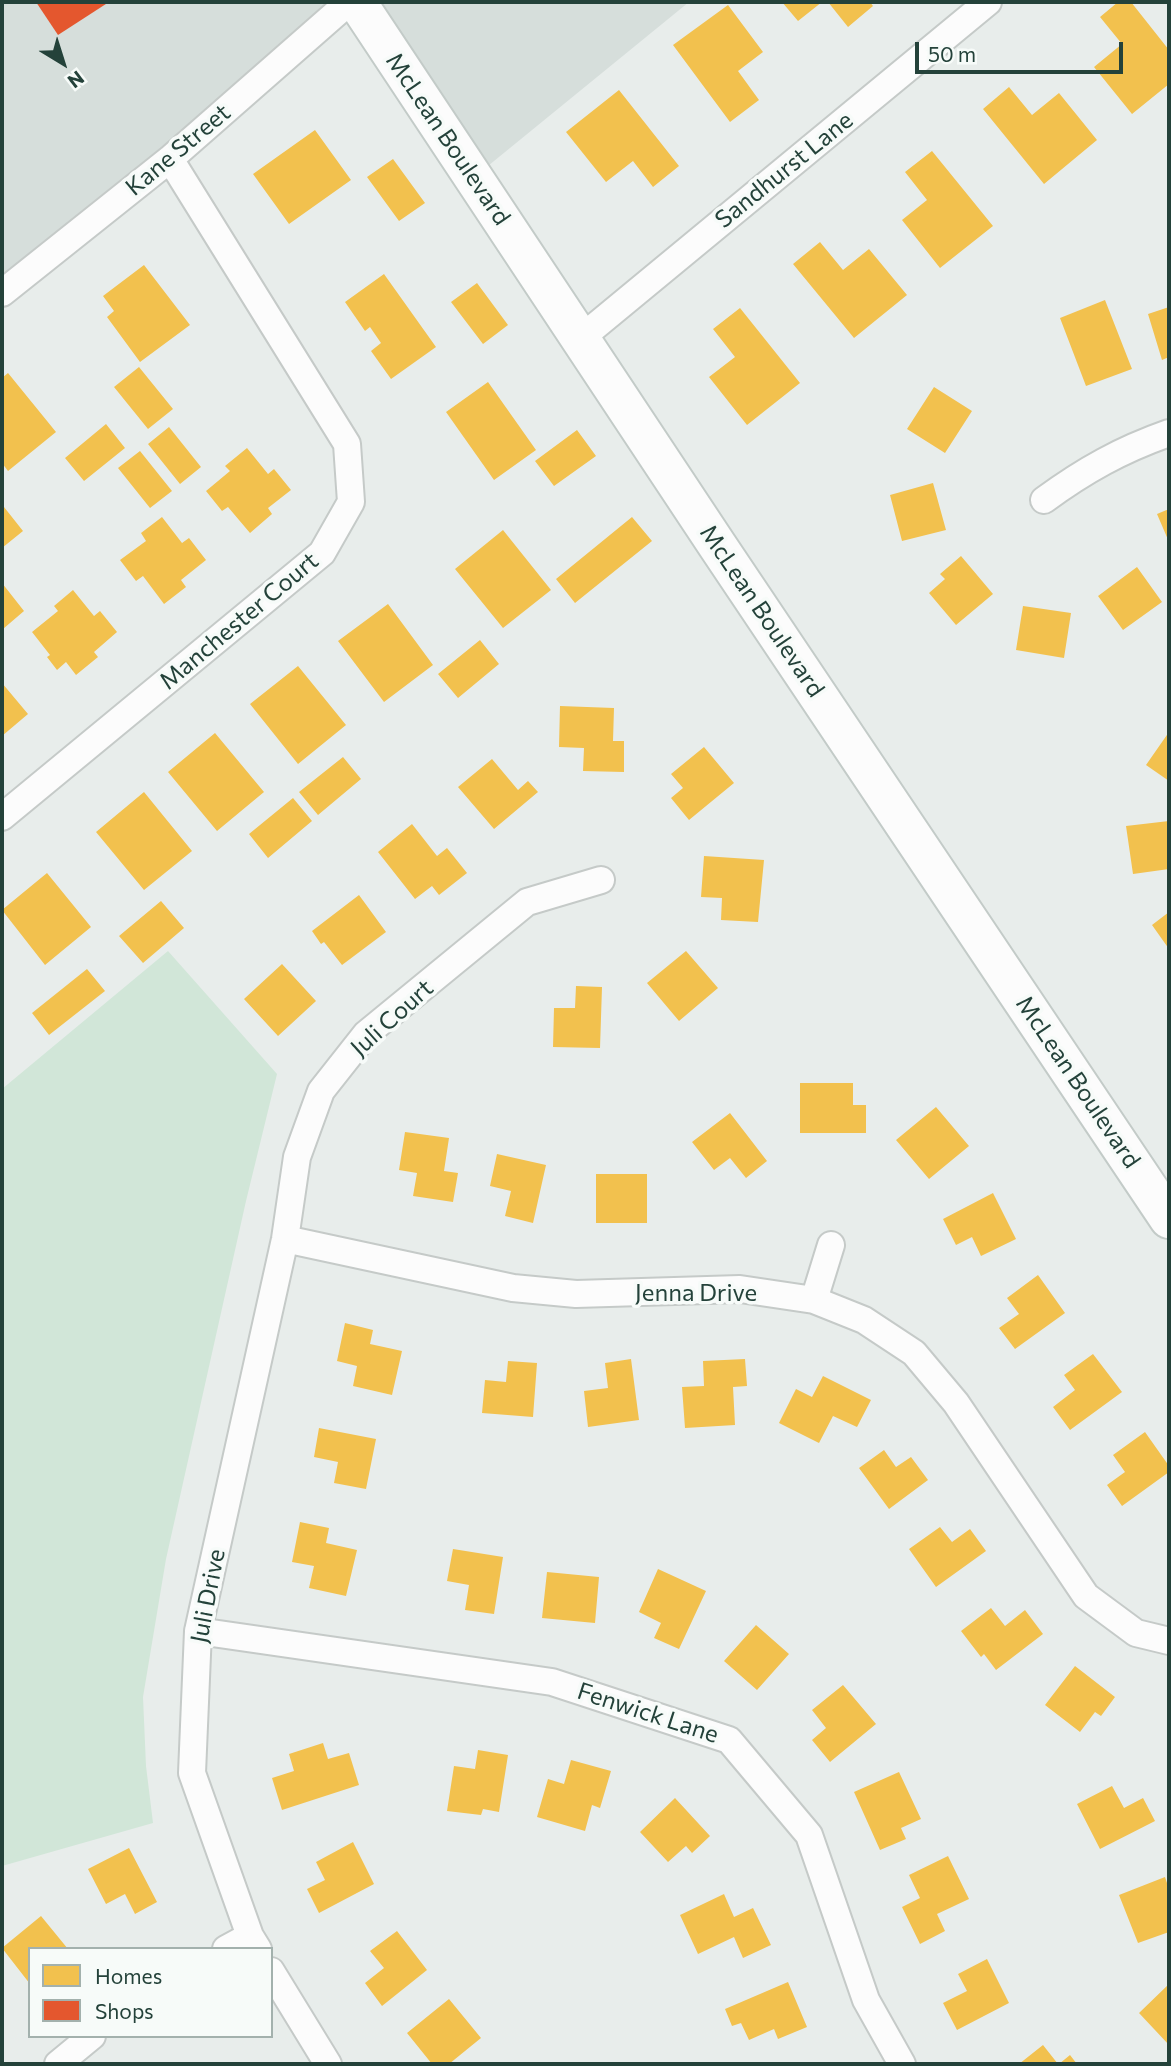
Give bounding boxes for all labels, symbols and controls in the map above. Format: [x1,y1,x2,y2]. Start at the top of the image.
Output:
north arrow [28,28,98,98]
scale bar [919,28,1127,72]
text: 50 m [928,41,976,66]
street label: McLean Boulevard [380,47,516,231]
text: N [64,66,89,93]
street label: Kane Street [120,98,236,202]
street label: Sandhurst Lane [709,106,859,234]
street label: McLean Boulevard [694,519,830,703]
street label: Manchester Court [154,546,324,696]
street label: Juli Court [345,974,439,1062]
street label: McLean Boulevard [1010,990,1146,1174]
street label: Jenna Drive [635,1279,757,1307]
street label: Juli Drive [185,1547,231,1645]
street label: Fenwick Lane [574,1677,722,1749]
legend [28,1947,273,2038]
text: Homes [95,1963,162,1988]
text: Shops [95,1998,154,2023]

